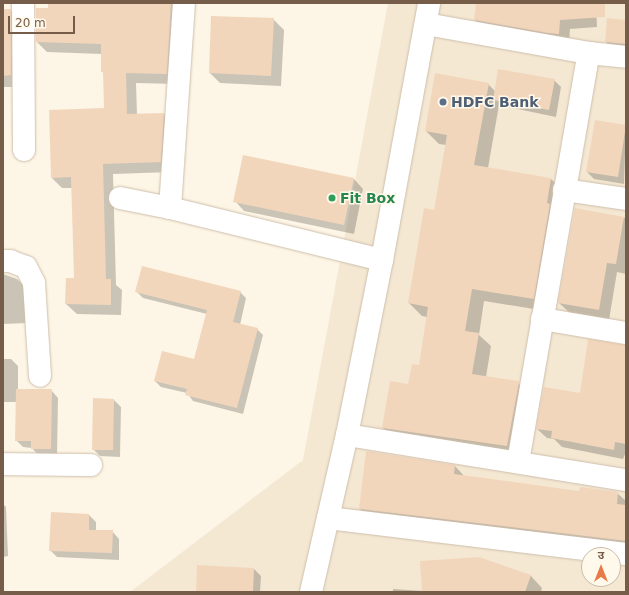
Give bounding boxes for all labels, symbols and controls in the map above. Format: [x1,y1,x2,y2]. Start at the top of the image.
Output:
scale bar [10,8,77,34]
text: 20 m [15,16,46,30]
place label: HDFC Bank [451,94,538,110]
marker: HDFC Bank [438,97,448,107]
place label: Fit Box [340,190,395,206]
marker: Fit Box [327,193,337,203]
north arrow [581,547,621,587]
text: उ [598,549,604,562]

